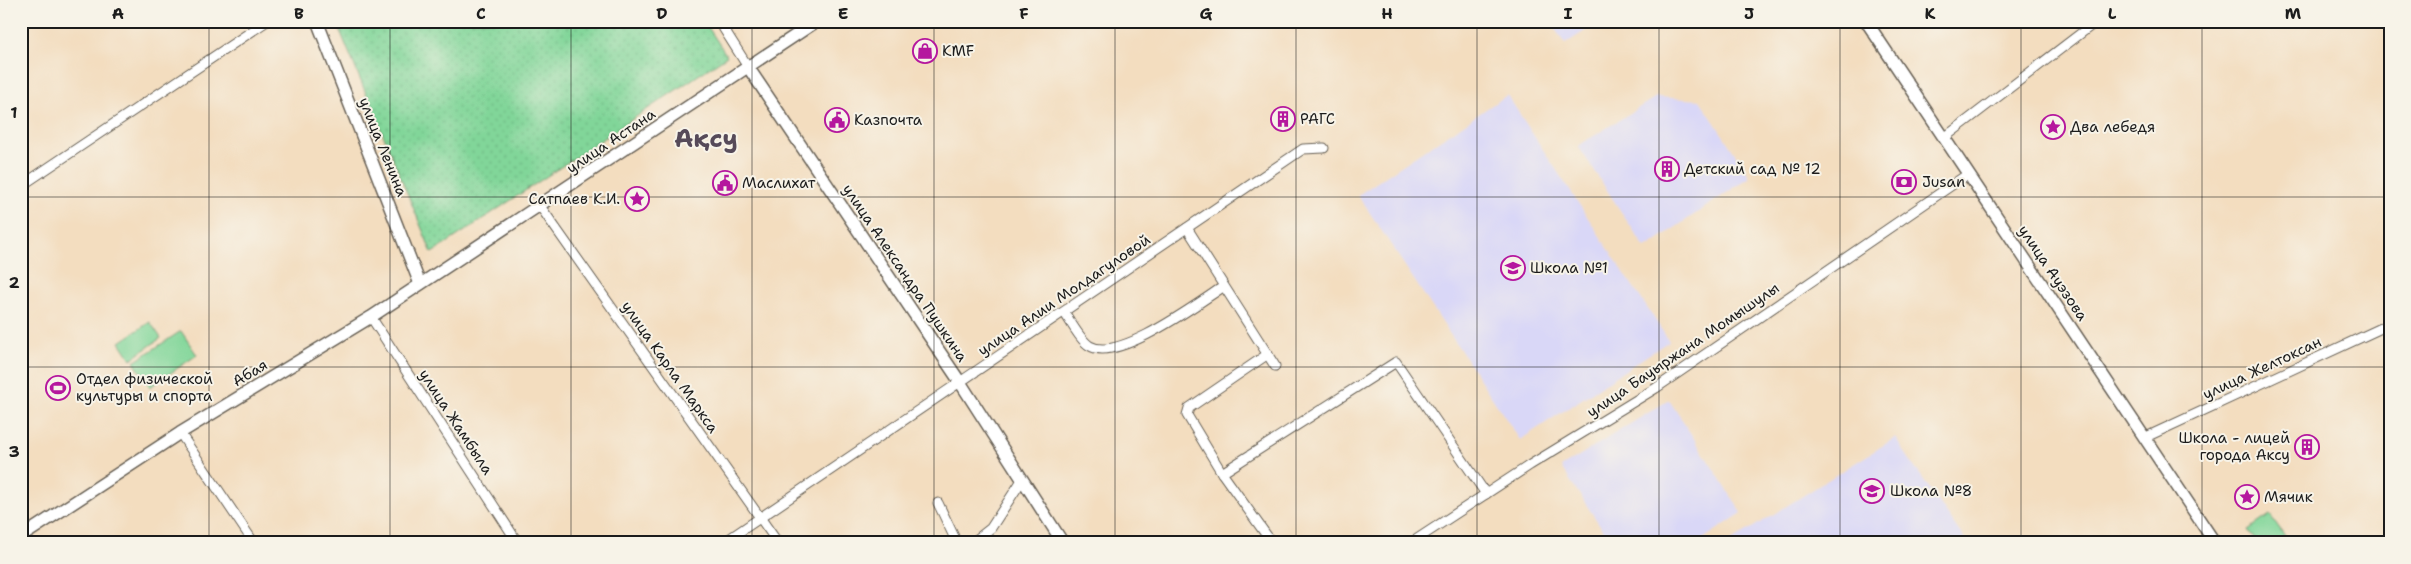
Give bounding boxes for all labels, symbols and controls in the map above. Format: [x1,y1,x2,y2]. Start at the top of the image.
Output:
text: A [112,3,124,24]
text: B [294,3,304,24]
text: C [476,3,486,24]
text: D [656,3,668,24]
text: E [838,3,848,24]
text: F [1019,3,1029,24]
text: G [1200,3,1213,24]
text: H [1381,3,1393,24]
text: I [1564,3,1573,24]
text: J [1744,3,1754,24]
text: K [1925,3,1936,24]
text: L [2108,3,2117,24]
text: M [2285,3,2302,24]
shop icon: KMF [912,38,938,64]
place label: KMF [942,41,974,61]
street label: улица Ленина [354,94,412,200]
text: 1 [10,102,18,123]
street label: улица Астана [563,104,660,178]
building icon: РАГС [1270,106,1296,132]
public building icon: Казпочта [824,107,850,133]
place label: РАГС [1300,109,1335,129]
place label: Казпочта [854,110,923,130]
place icon: Два лебедя [2040,114,2066,140]
place label: Два лебедя [2070,117,2155,137]
district label: Ақсу [674,121,738,155]
building icon: Детский сад № 12 [1654,156,1680,182]
place label: Детский сад № 12 [1684,159,1821,179]
bank icon: Jusan [1891,169,1917,195]
public building icon: Маслихат [712,170,738,196]
place label: Jusan [1922,172,1965,192]
place label: Маслихат [742,173,816,193]
street label: улица Александра Пушкина [838,180,973,366]
place icon: Сатпаев К.И. [624,186,650,212]
place label: Сатпаев К.И. [528,189,620,209]
street label: улица Ауэзова [2014,221,2093,325]
street label: улица Алии Молдагуловой [974,230,1154,360]
school or university icon: Школа №1 [1500,255,1526,281]
place label: Школа №1 [1530,258,1608,278]
text: 2 [8,272,20,293]
street label: улица Бауыржана Момышулы [1583,278,1783,422]
street label: улица Карла Маркса [617,297,724,438]
street label: улица Желтоксан [2199,332,2325,404]
street label: Абая [229,355,271,391]
street label: улица Жамбыла [414,365,498,479]
place label: Отдел физической культуры и спорта [76,369,213,406]
sports icon: Отдел физической культуры и спорта [45,375,71,401]
place label: Школа - лицей города Аксу [2179,428,2290,465]
building icon: Школа - лицей города Аксу [2294,434,2320,460]
text: 3 [8,441,20,462]
school or university icon: Школа №8 [1859,478,1885,504]
place label: Школа №8 [1890,481,1972,501]
place icon: Мячик [2234,484,2260,510]
place label: Мячик [2264,487,2313,507]

